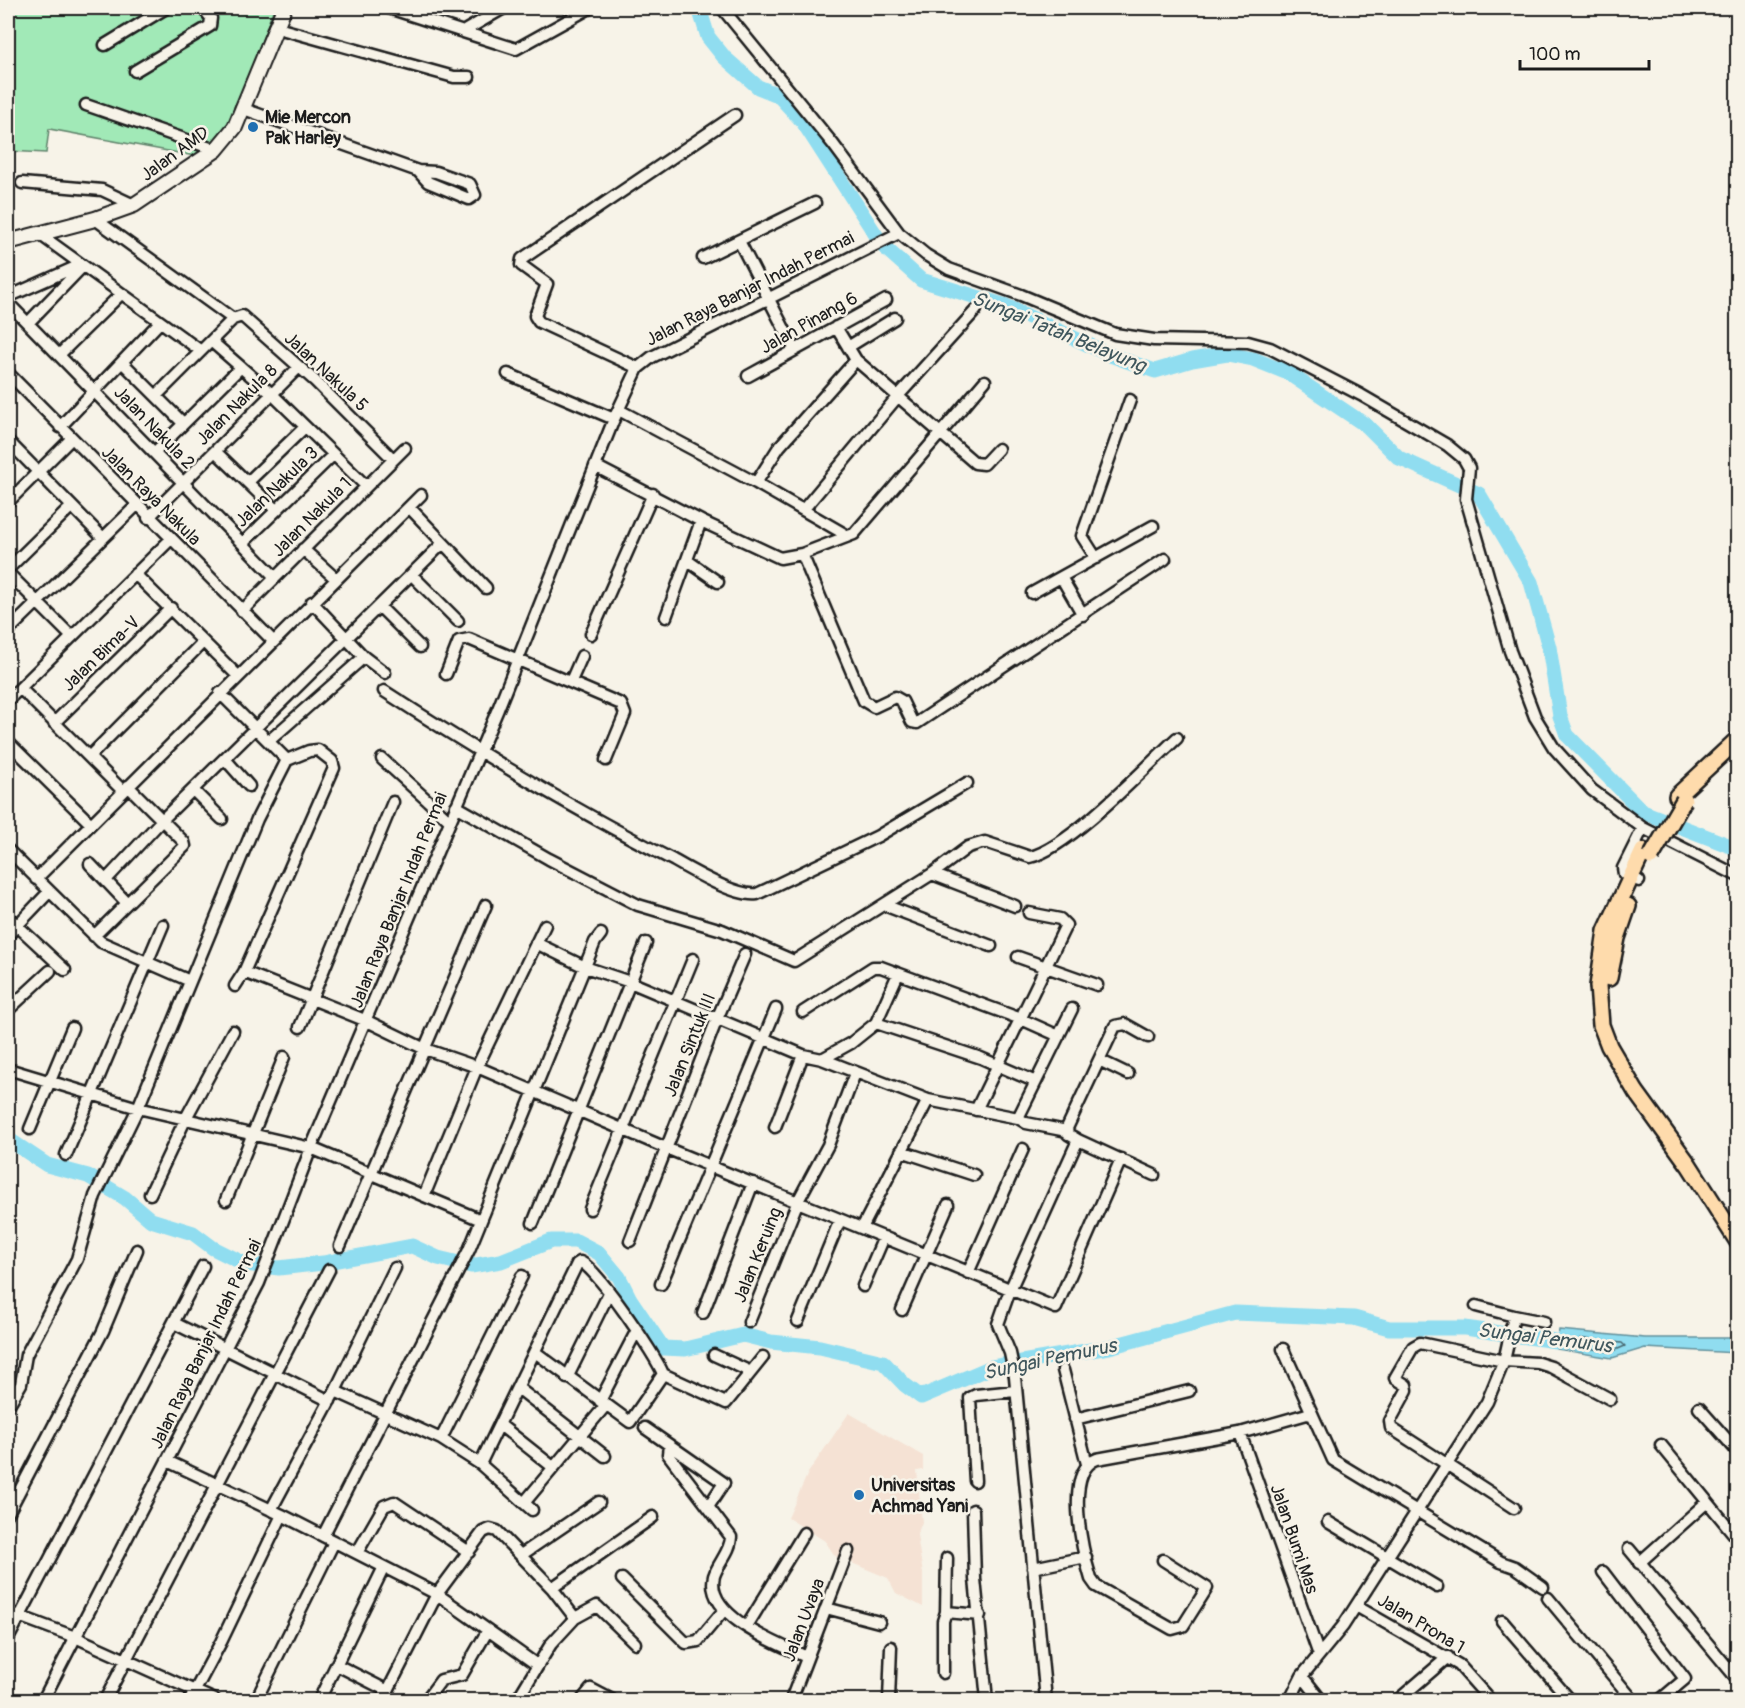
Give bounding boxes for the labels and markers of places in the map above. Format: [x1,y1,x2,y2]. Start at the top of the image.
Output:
place label: Mie Mercon Pak Harley [265,106,351,150]
marker: Mie Mercon Pak Harley [246,120,260,134]
place label: Universitas Achmad Yani [871,1474,968,1518]
marker: Universitas Achmad Yani [852,1488,866,1502]

